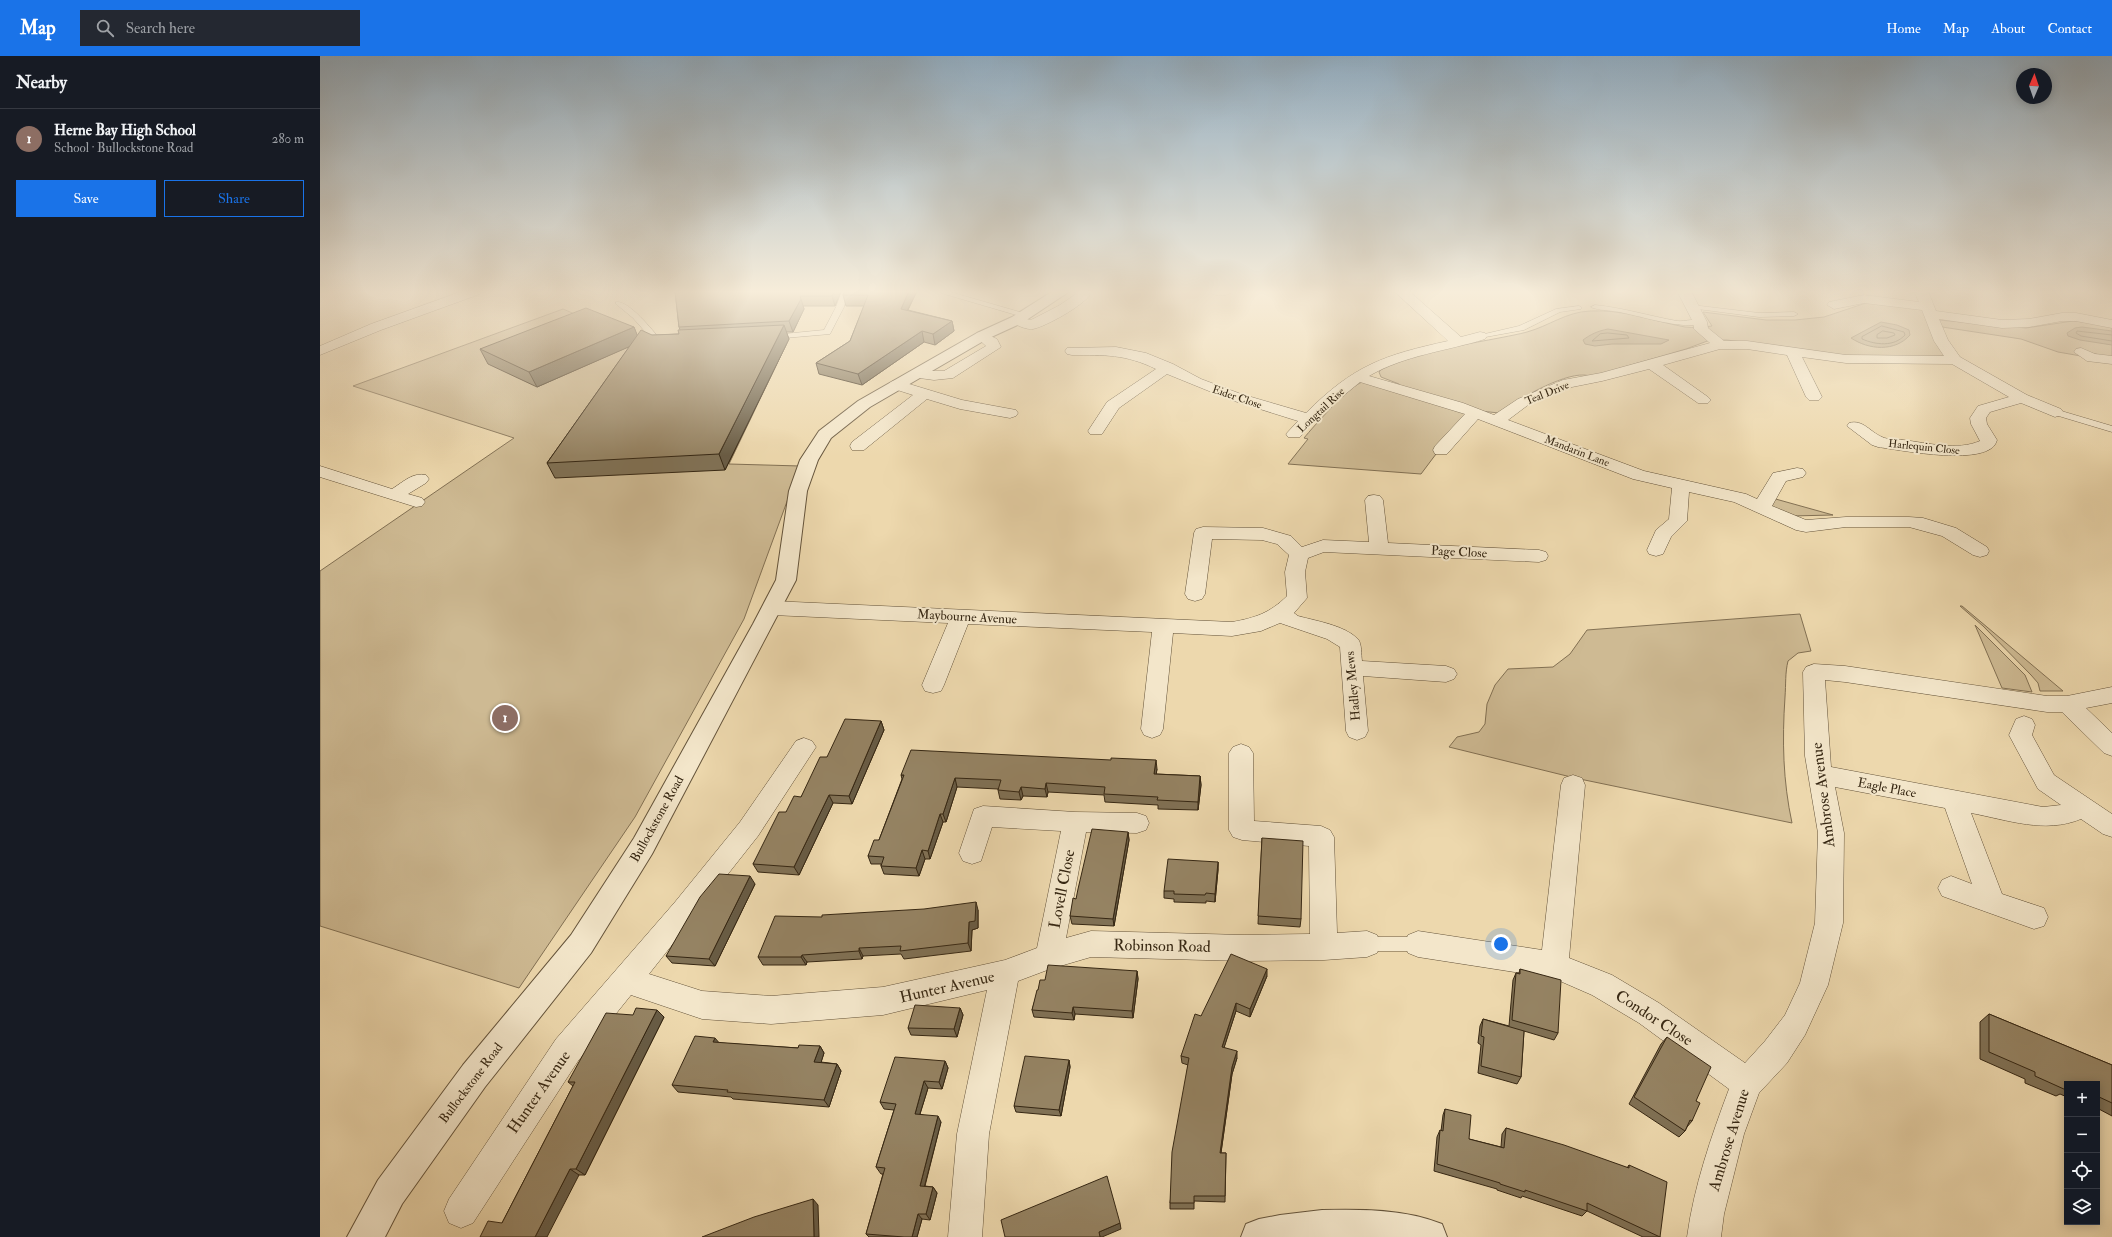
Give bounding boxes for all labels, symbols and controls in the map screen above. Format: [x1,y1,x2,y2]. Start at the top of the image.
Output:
search box [80,10,360,46]
text: Map [20,16,56,40]
icon: search [94,17,116,39]
text: Search here [126,19,195,38]
text: Home [1886,20,1921,37]
text: Map [1943,20,1969,37]
text: About [1991,20,2025,37]
text: Contact [2047,20,2092,37]
north arrow [2016,68,2052,104]
text: Nearby [16,72,67,93]
text: Herne Bay High School [54,121,196,140]
text: 1 [27,131,31,147]
text: 280 m [272,131,304,147]
text: School · Bullockstone Road [54,140,194,156]
button: Save [16,180,156,217]
button: Share [164,180,304,217]
street label: Teal Drive [1523,378,1571,408]
street label: Eider Close [1210,382,1264,412]
street label: Longtail Rise [1295,385,1348,435]
street label: Mandarin Lane [1543,433,1612,469]
street label: Harlequin Close [1888,437,1961,457]
street label: Page Close [1431,543,1488,561]
street label: Maybourne Avenue [917,606,1018,629]
street label: Hadley Mews [1342,650,1365,721]
pin: 1 [492,703,518,733]
street label: Ambrose Avenue [1807,741,1839,850]
street label: Bullockstone Road [627,772,688,865]
street label: Eagle Place [1856,774,1918,802]
street label: Lovell Close [1045,848,1079,930]
your location [1491,934,1511,954]
street label: Robinson Road [1113,935,1211,957]
street label: Hunter Avenue [898,966,997,1008]
street label: Condor Close [1612,986,1697,1051]
street label: Bullockstone Road [436,1039,507,1126]
street label: Hunter Avenue [503,1046,575,1137]
map controls [2064,1081,2100,1225]
button: + [2064,1081,2100,1117]
street label: Ambrose Avenue [1704,1086,1754,1194]
button: − [2064,1117,2100,1153]
button: locate [2064,1153,2100,1189]
button: layers [2064,1189,2100,1225]

